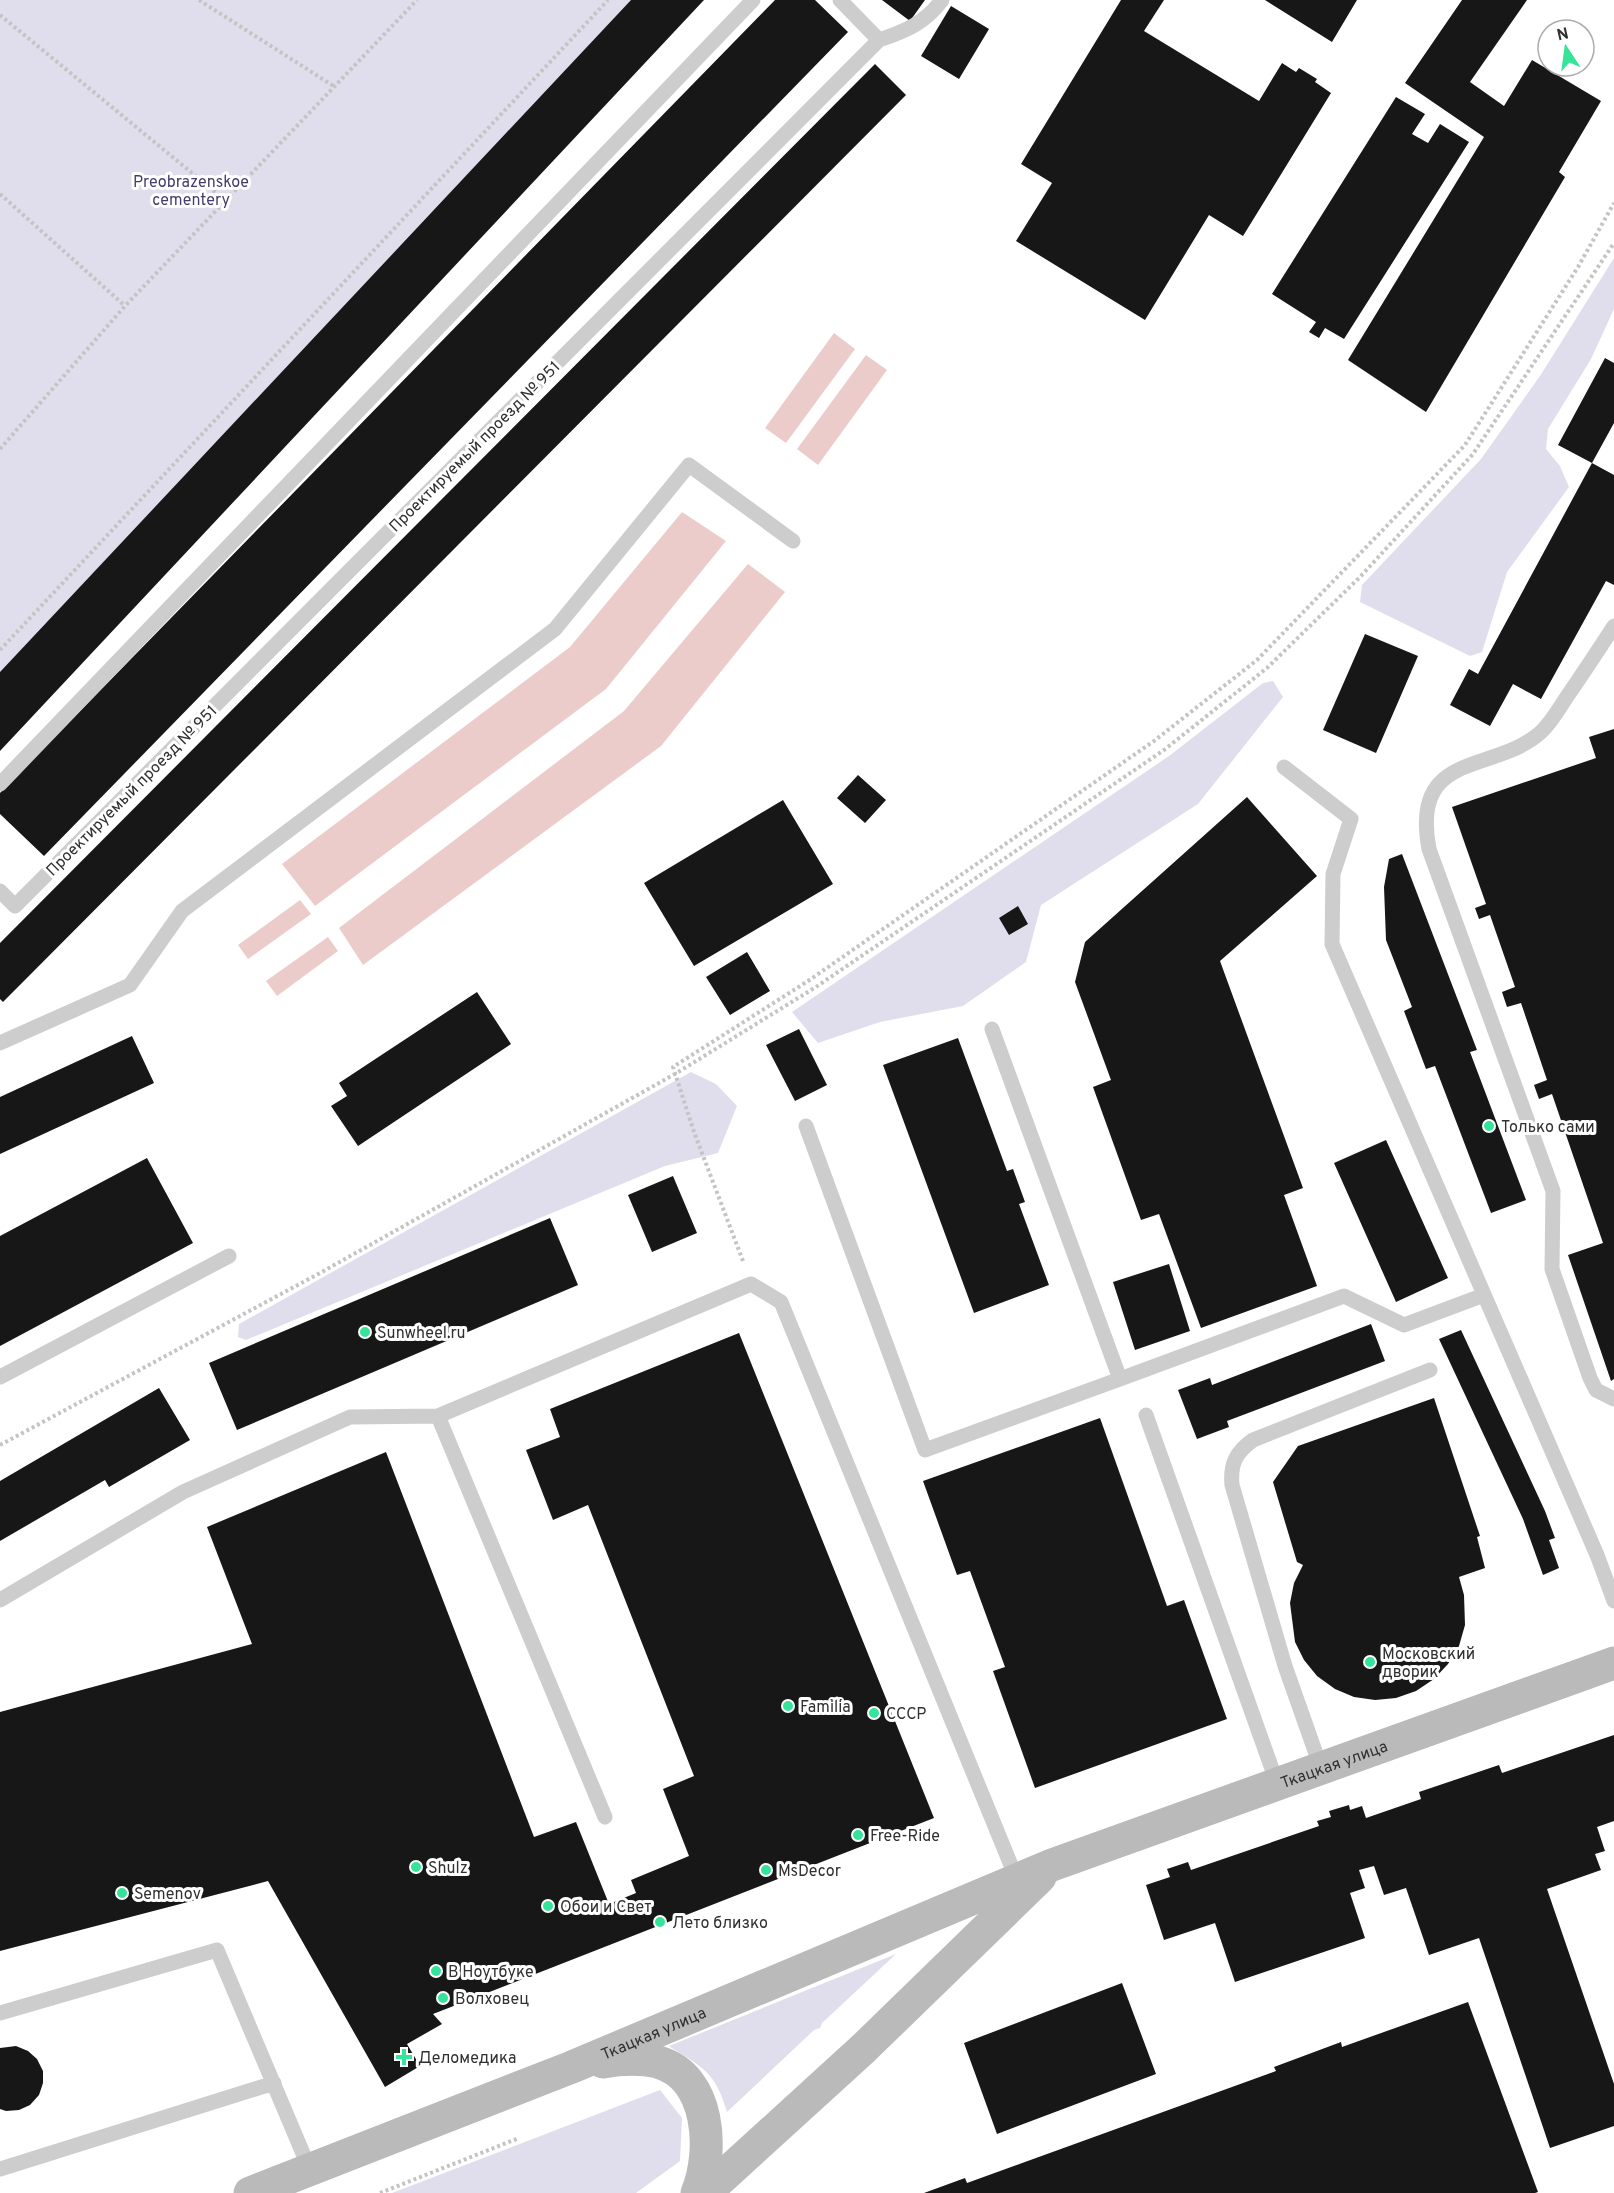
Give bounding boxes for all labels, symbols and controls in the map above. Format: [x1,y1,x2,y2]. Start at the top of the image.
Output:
north arrow [1536,18,1596,78]
text: N [1555,24,1571,46]
park label: Preobrazenskoe cementery [133,173,249,211]
street label: Проектируемый проезд № 951 [386,358,565,537]
street label: Проектируемый проезд № 951 [43,702,222,881]
place label: Только сами [1501,1118,1595,1138]
marker: Только сами [1482,1119,1496,1133]
place label: Sunwheel.ru [377,1324,466,1344]
marker: Sunwheel.ru [358,1325,372,1339]
place label: Московский дворик [1382,1645,1475,1683]
marker: Московский дворик [1363,1655,1377,1669]
place label: Familia [800,1698,851,1718]
marker: Familia [781,1699,795,1713]
place label: СССР [886,1705,926,1725]
marker: СССР [867,1706,881,1720]
street label: Ткацкая улица [1278,1737,1391,1794]
place label: Free-Ride [870,1827,940,1847]
marker: Free-Ride [851,1828,865,1842]
place label: Shulz [428,1859,468,1879]
marker: Shulz [409,1860,423,1874]
place label: MsDecor [778,1862,841,1882]
marker: MsDecor [759,1863,773,1877]
place label: Semenov [134,1885,201,1905]
marker: Semenov [115,1886,129,1900]
place label: Обои и Свет [560,1898,652,1918]
marker: Обои и Свет [541,1899,555,1913]
place label: Лето близко [672,1914,768,1934]
marker: Лето близко [653,1915,667,1929]
place label: В Ноутбуке [448,1963,534,1983]
marker: В Ноутбуке [429,1964,443,1978]
place label: Волховец [455,1990,529,2010]
marker: Волховец [436,1991,450,2005]
street label: Ткацкая улица [599,2004,710,2066]
marker: Деломедика [395,2048,413,2066]
place label: Деломедика [418,2049,517,2069]

